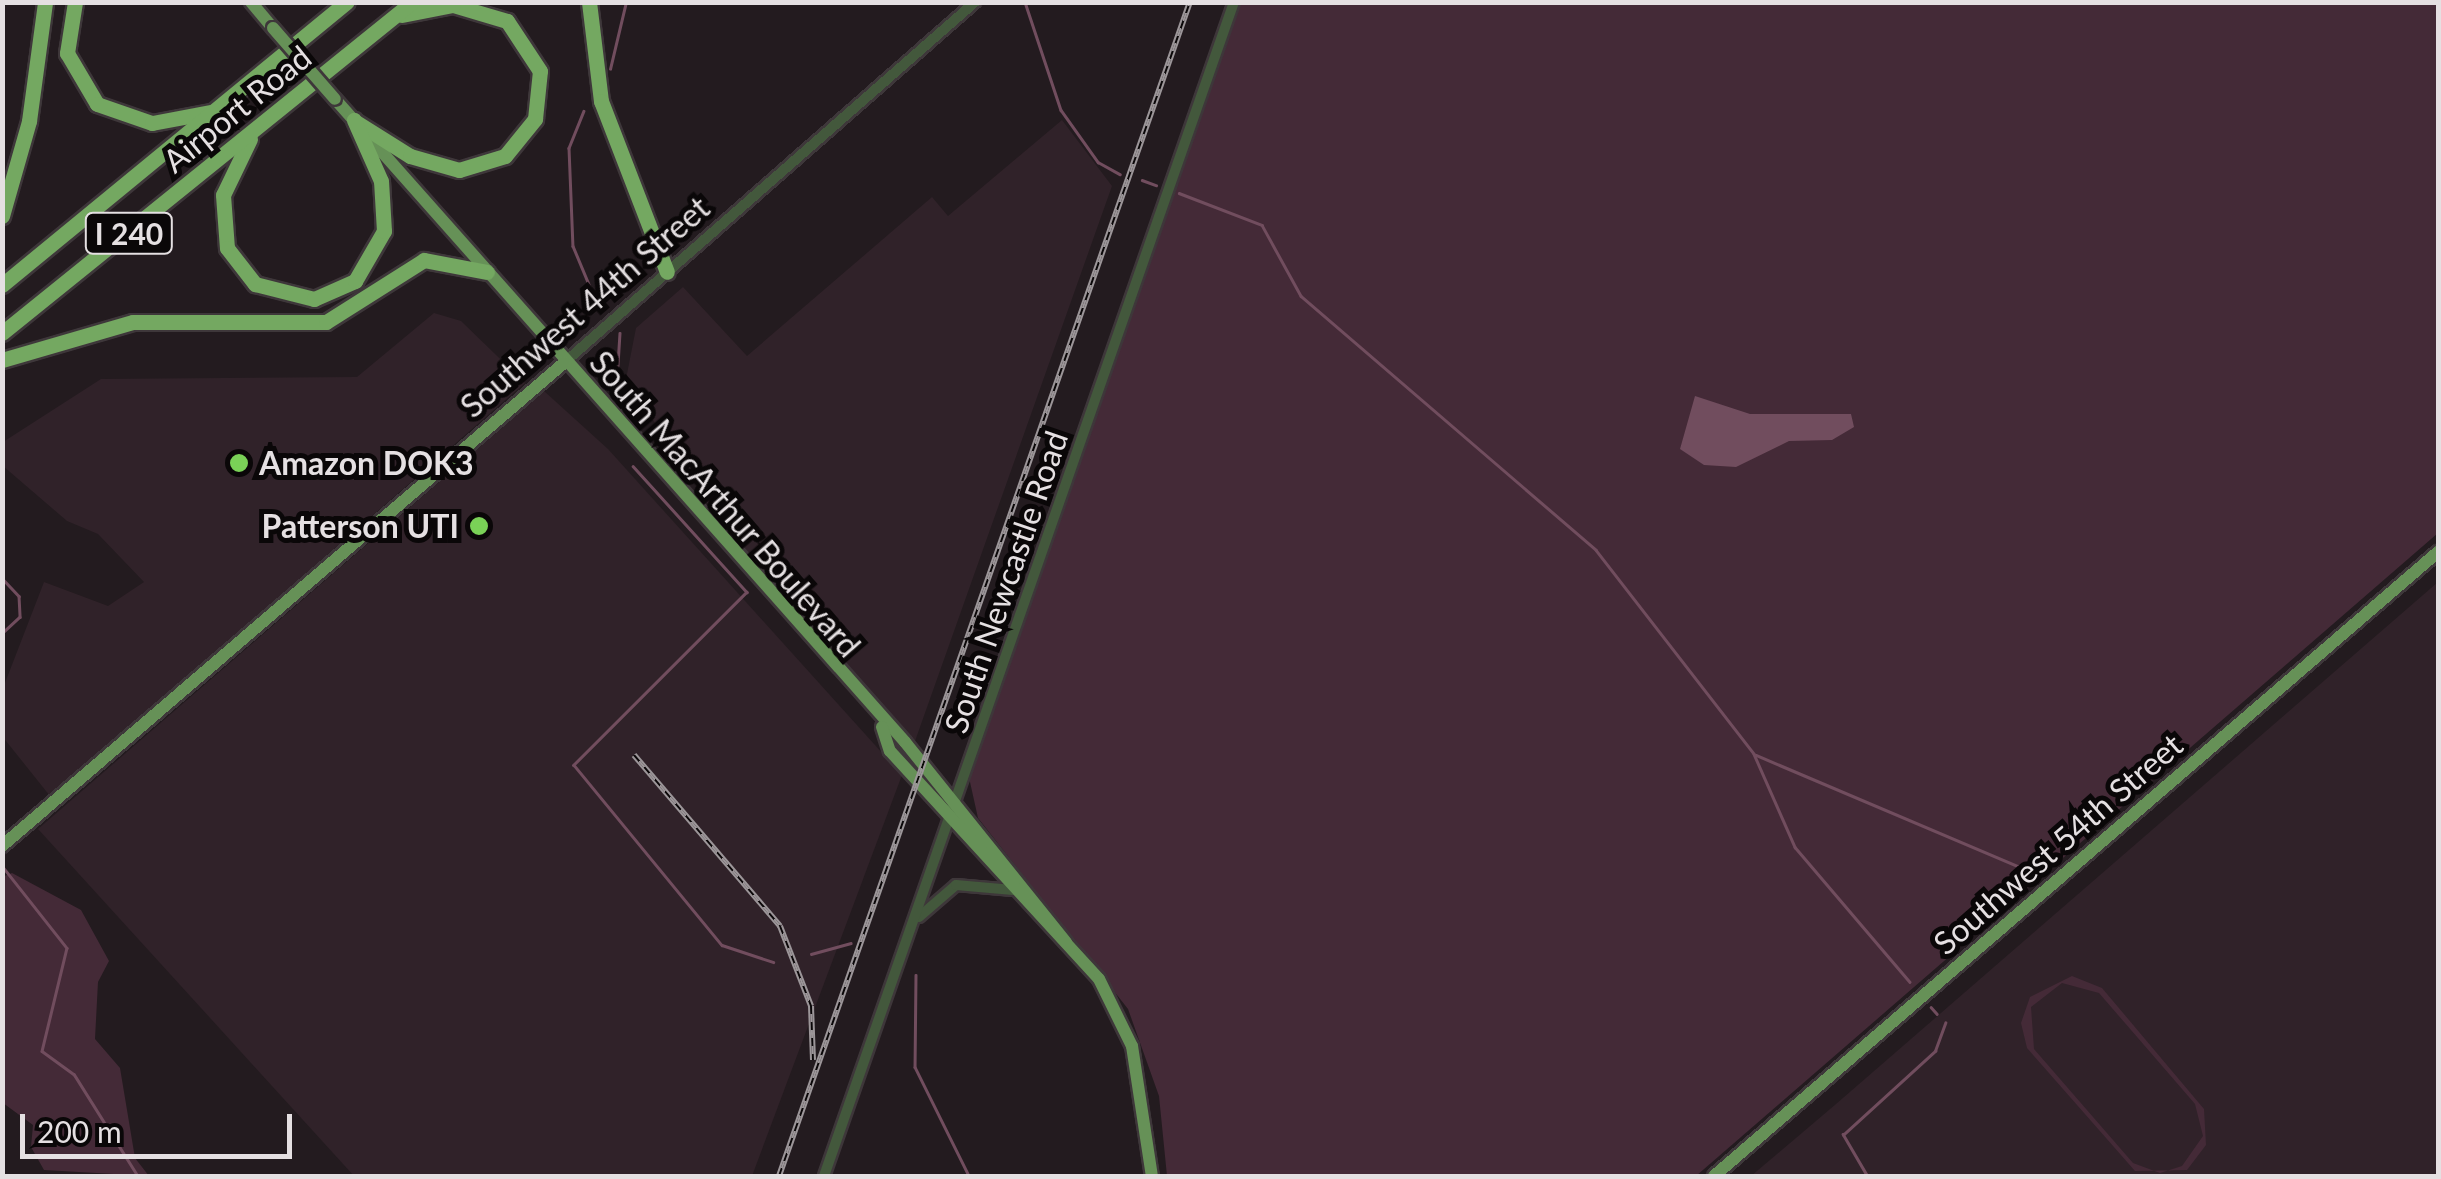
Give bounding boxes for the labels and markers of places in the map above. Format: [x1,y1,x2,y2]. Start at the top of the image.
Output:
place label: Amazon DOK3 [259,444,474,482]
marker: Amazon DOK3 [228,452,250,474]
place label: Patterson UTI [262,507,459,545]
marker: Patterson UTI [468,515,490,537]

